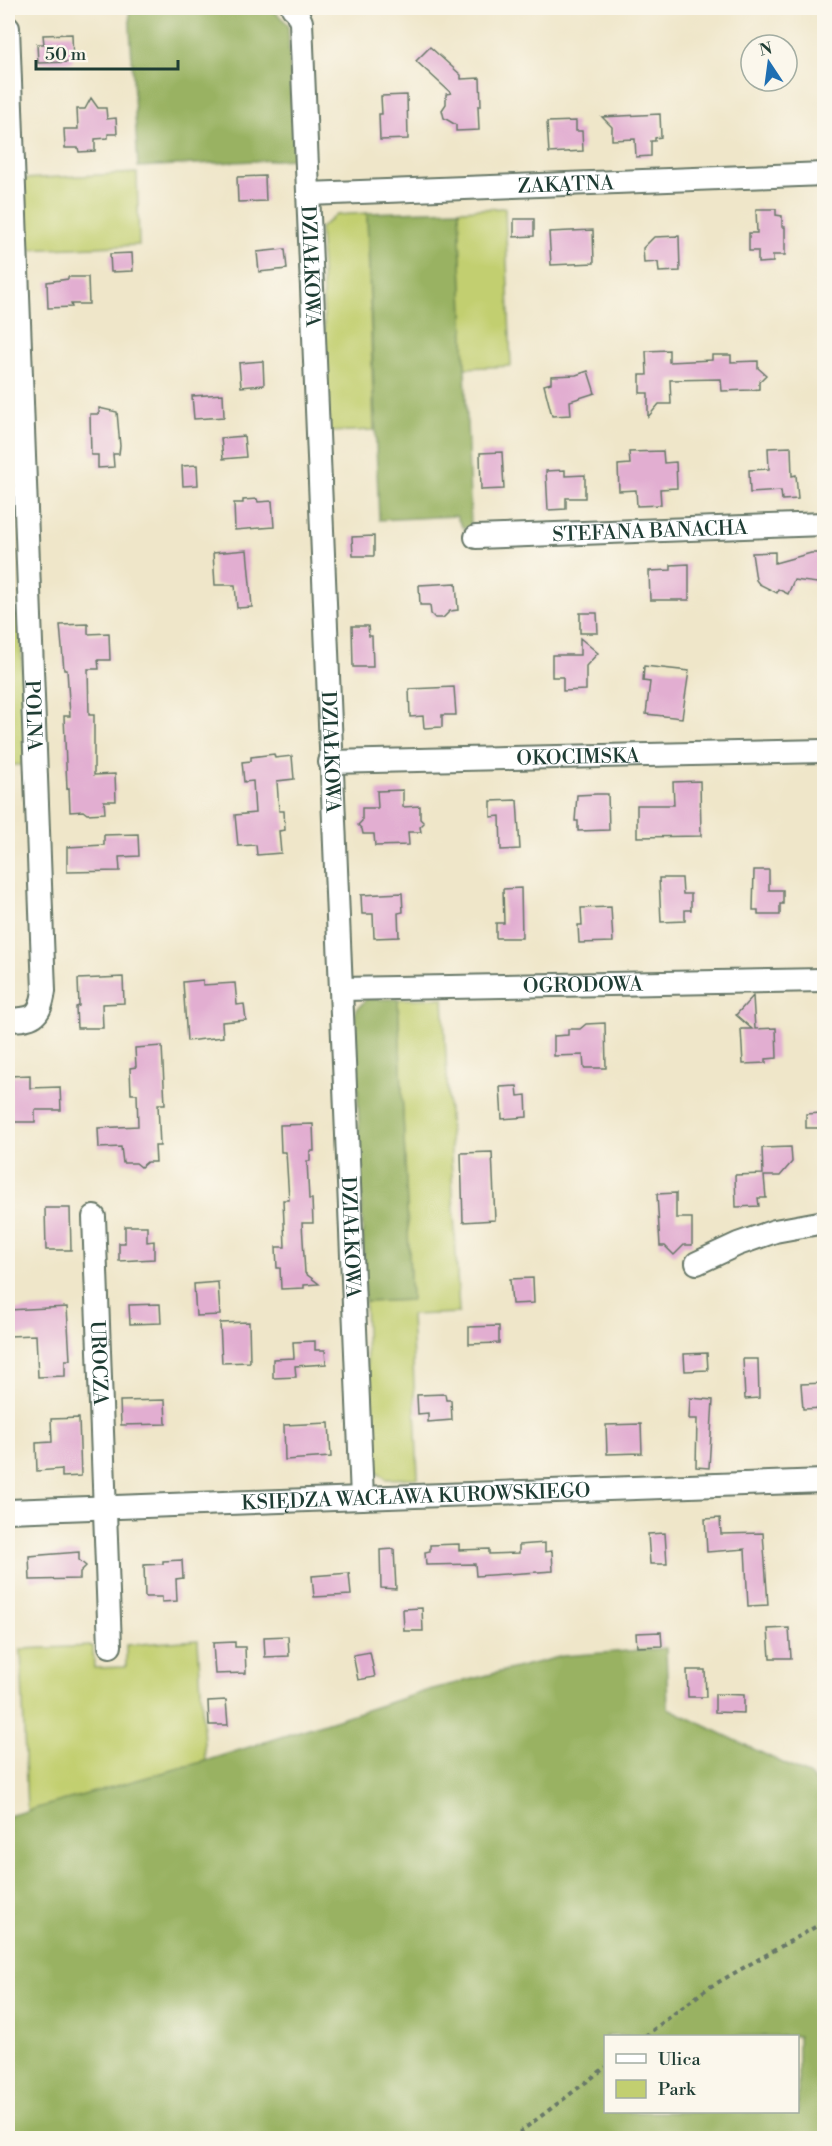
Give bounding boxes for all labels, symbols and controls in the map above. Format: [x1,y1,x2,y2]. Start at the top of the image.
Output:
scale bar [36,33,178,71]
north arrow [739,33,799,93]
text: N [757,38,775,61]
text: 50 m [45,43,87,66]
street label: ZAKĄTNA [517,171,616,200]
street label: DZIAŁKOWA [295,205,325,329]
street label: STEFANA BANACHA [552,516,749,548]
street label: POLNA [18,680,46,753]
street label: DZIAŁKOWA [315,690,345,814]
street label: OKOCIMSKA [516,744,641,772]
street label: OGRODOWA [523,972,644,1000]
street label: DZIAŁKOWA [335,1176,365,1300]
street label: UROCZA [84,1320,112,1407]
street label: KSIĘDZA WACŁAWA KUROWSKIEGO [241,1479,591,1516]
legend [604,2035,799,2113]
text: Ulica [658,2048,702,2071]
text: Park [658,2078,697,2101]

